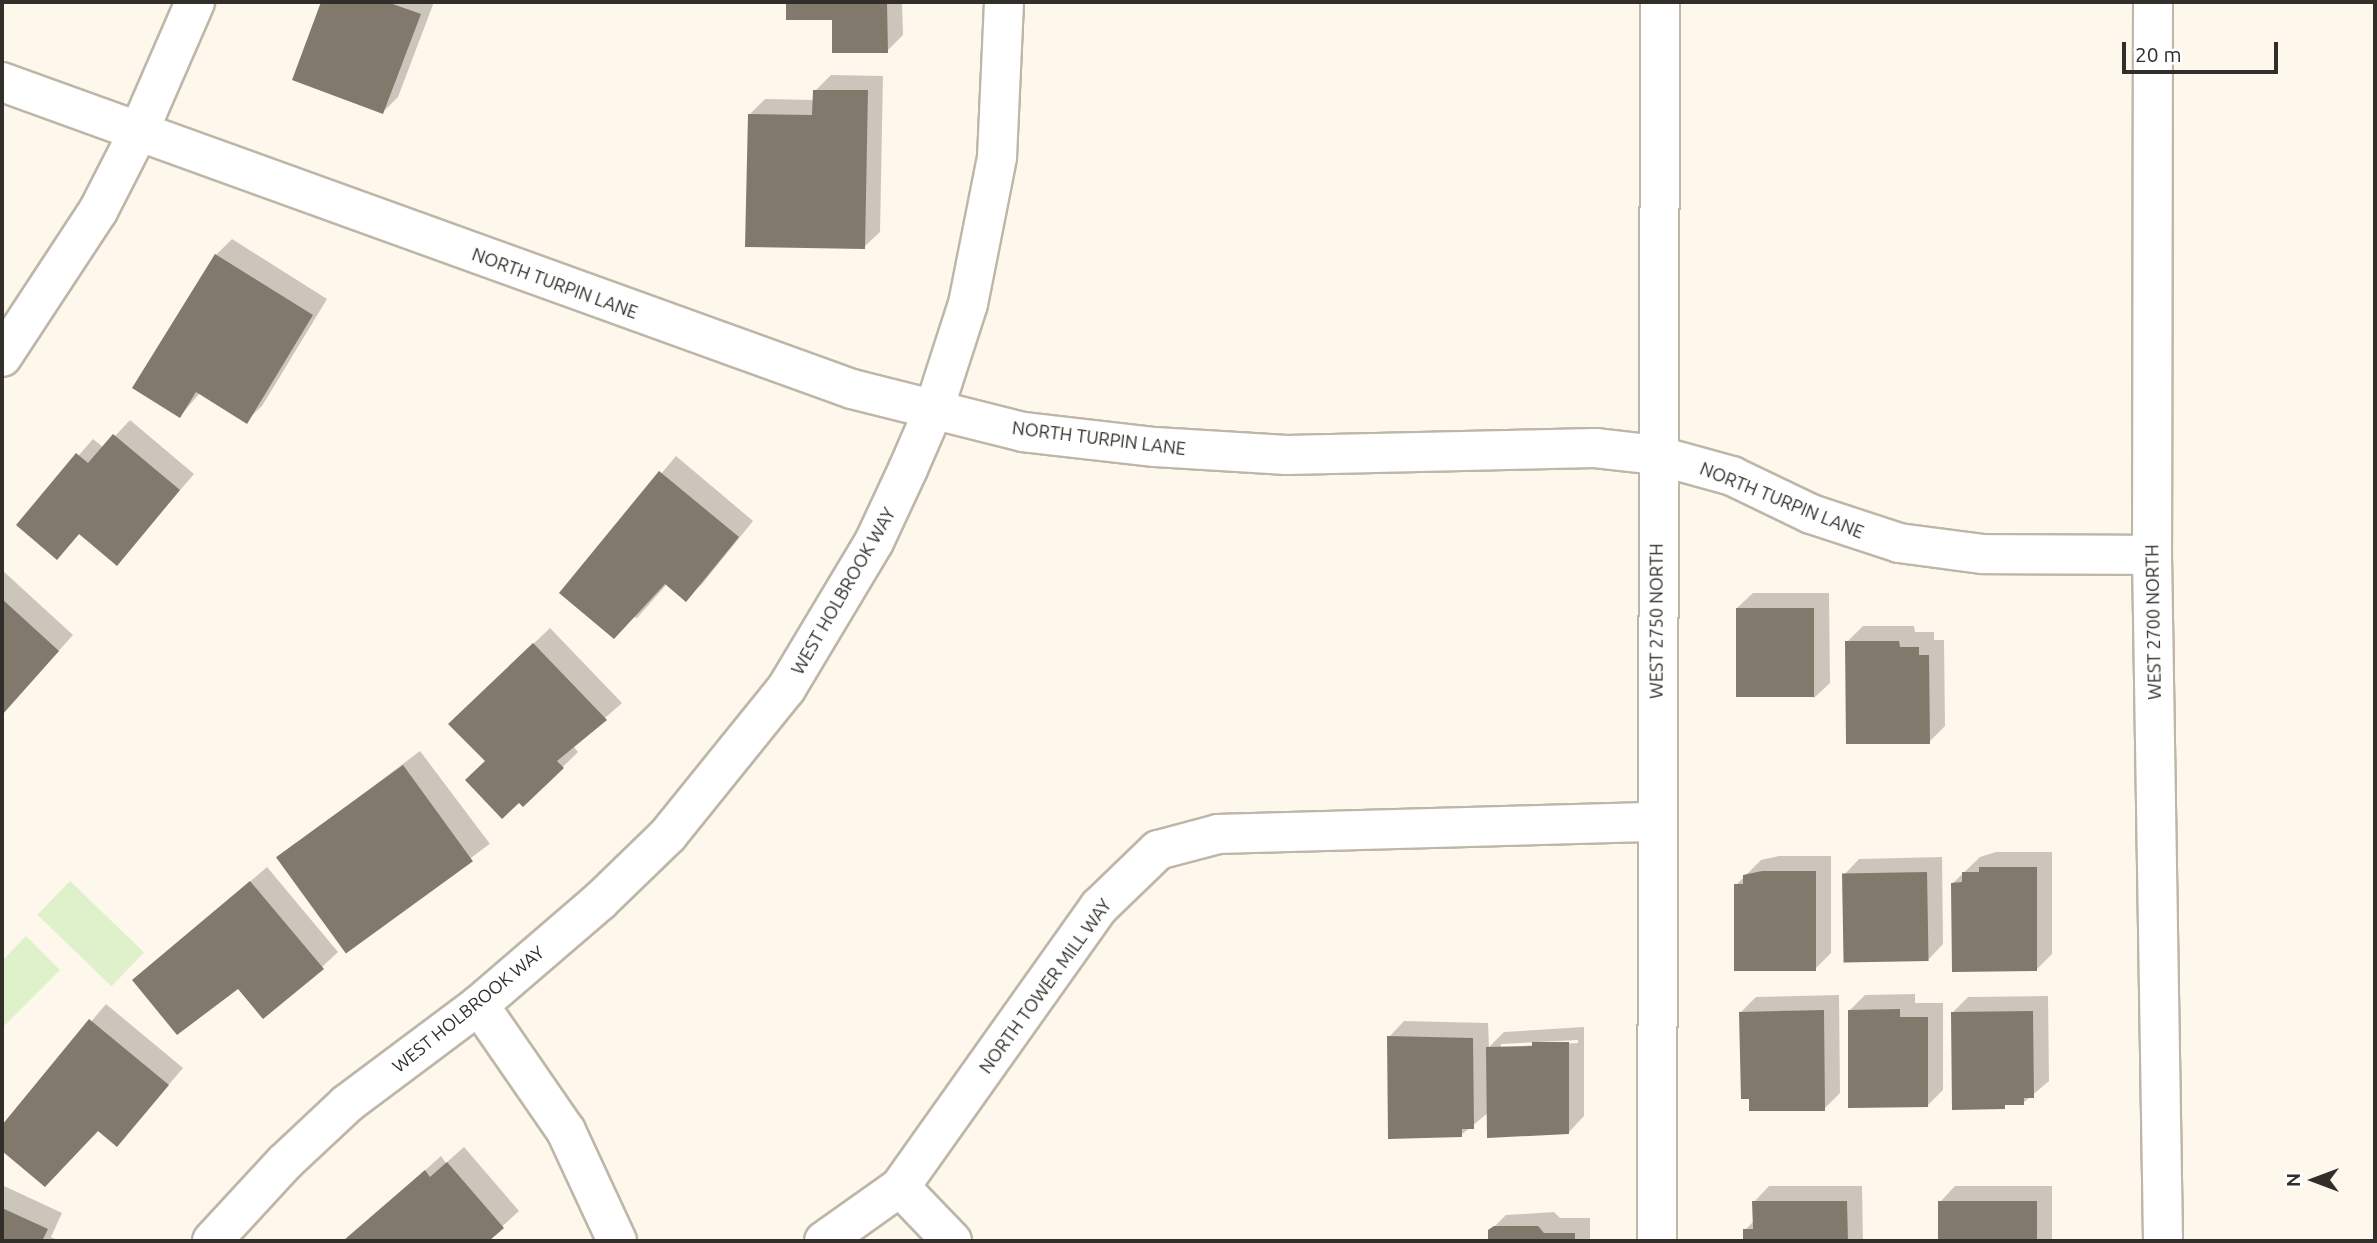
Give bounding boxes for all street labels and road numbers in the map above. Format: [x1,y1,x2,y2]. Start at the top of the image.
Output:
street label: NORTH TURPIN LANE [469,243,641,323]
street label: NORTH TURPIN LANE [1011,417,1187,459]
street label: NORTH TURPIN LANE [1697,457,1867,543]
street label: WEST HOLBROOK WAY [786,504,900,678]
street label: WEST 2750 NORTH [1645,543,1667,699]
street label: WEST 2700 NORTH [2141,544,2165,700]
street label: NORTH TOWER MILL WAY [974,895,1116,1077]
street label: WEST HOLBROOK WAY [388,941,548,1077]

